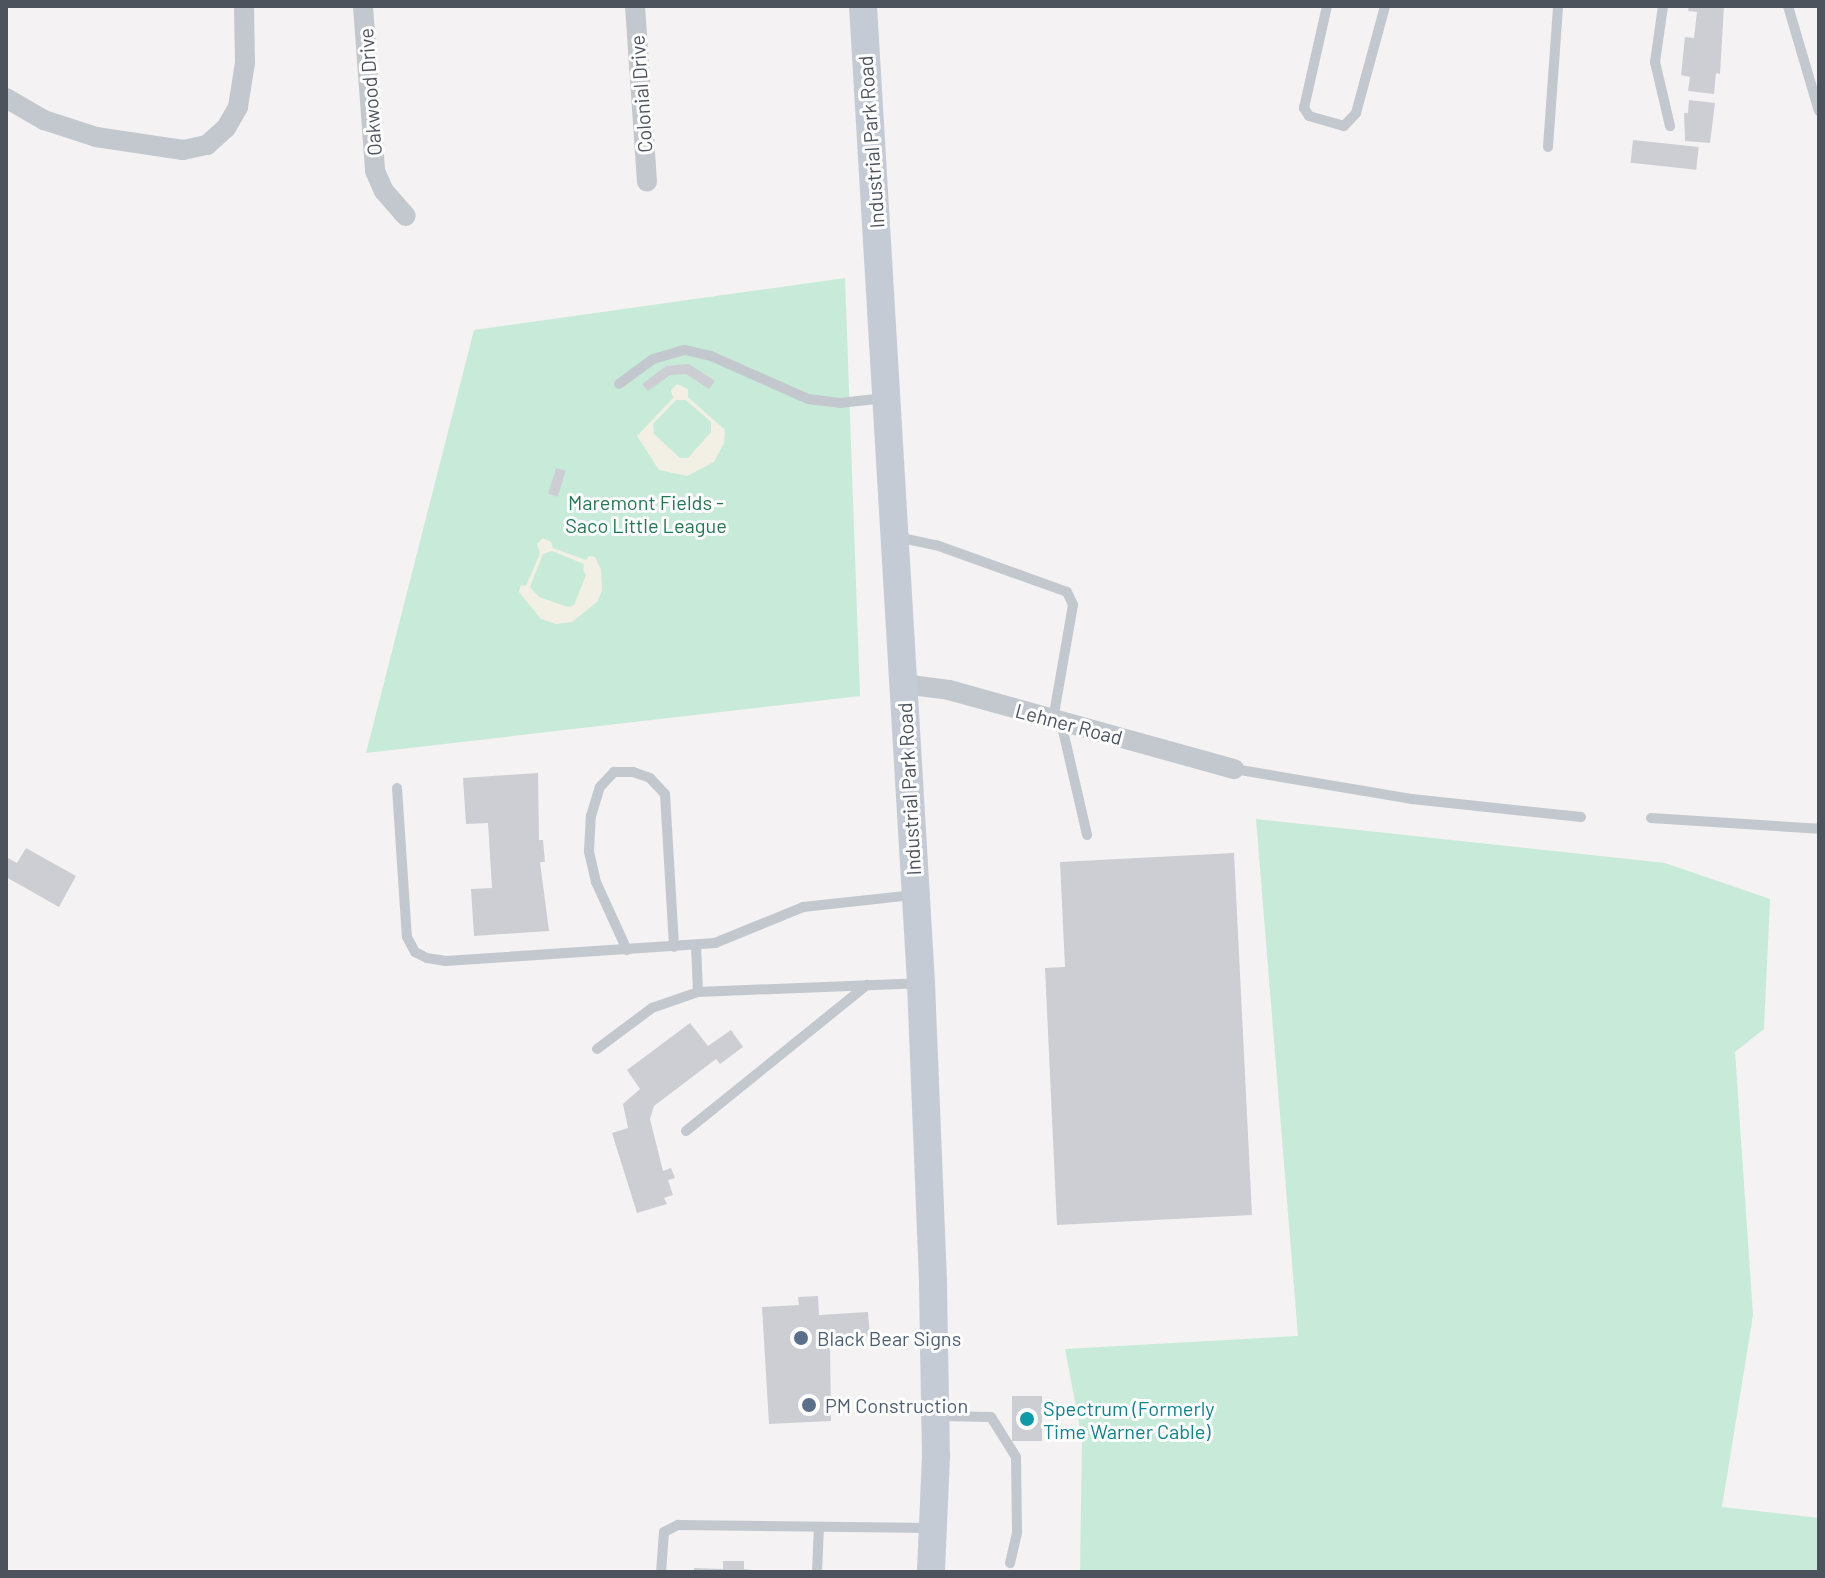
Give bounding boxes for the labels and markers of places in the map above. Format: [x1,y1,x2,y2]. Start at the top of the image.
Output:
place label: Black Bear Signs [817,1326,961,1350]
marker: Black Bear Signs [792,1329,810,1347]
place label: PM Construction [825,1393,968,1417]
marker: PM Construction [800,1396,818,1414]
place label: Spectrum (Formerly Time Warner Cable) [1043,1396,1215,1443]
marker: Spectrum (Formerly Time Warner Cable) [1018,1410,1036,1428]

